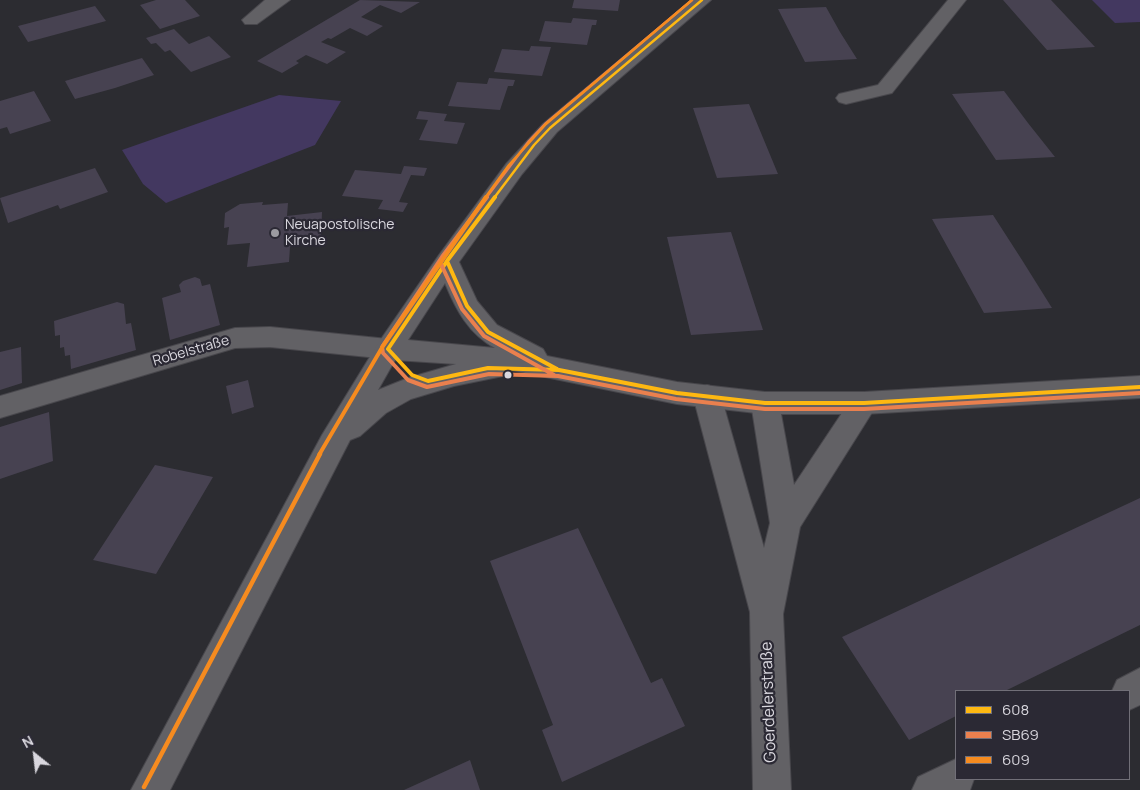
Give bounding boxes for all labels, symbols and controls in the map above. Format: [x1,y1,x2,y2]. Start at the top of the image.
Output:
place label: Neuapostolische Kirche [285,217,394,250]
marker: Neuapostolische Kirche [269,227,281,239]
street label: Robelstraße [151,332,231,370]
unlabelled marker [503,370,513,380]
street label: Goerdelerstraße [757,641,781,763]
legend [955,690,1130,780]
text: 608 [1002,699,1029,720]
text: SB69 [1002,724,1039,745]
north arrow [10,730,60,780]
text: N [18,731,36,752]
text: 609 [1002,749,1030,770]

